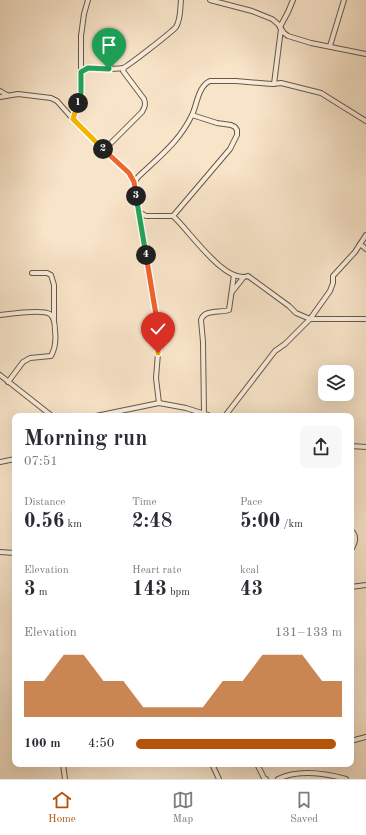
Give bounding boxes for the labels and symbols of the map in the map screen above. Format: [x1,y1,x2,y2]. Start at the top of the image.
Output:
pin [92,28,126,69]
pin: 1 [68,93,88,113]
pin: 2 [93,139,113,159]
pin: 3 [126,186,146,206]
pin: 4 [136,245,156,265]
pin [141,312,175,353]

